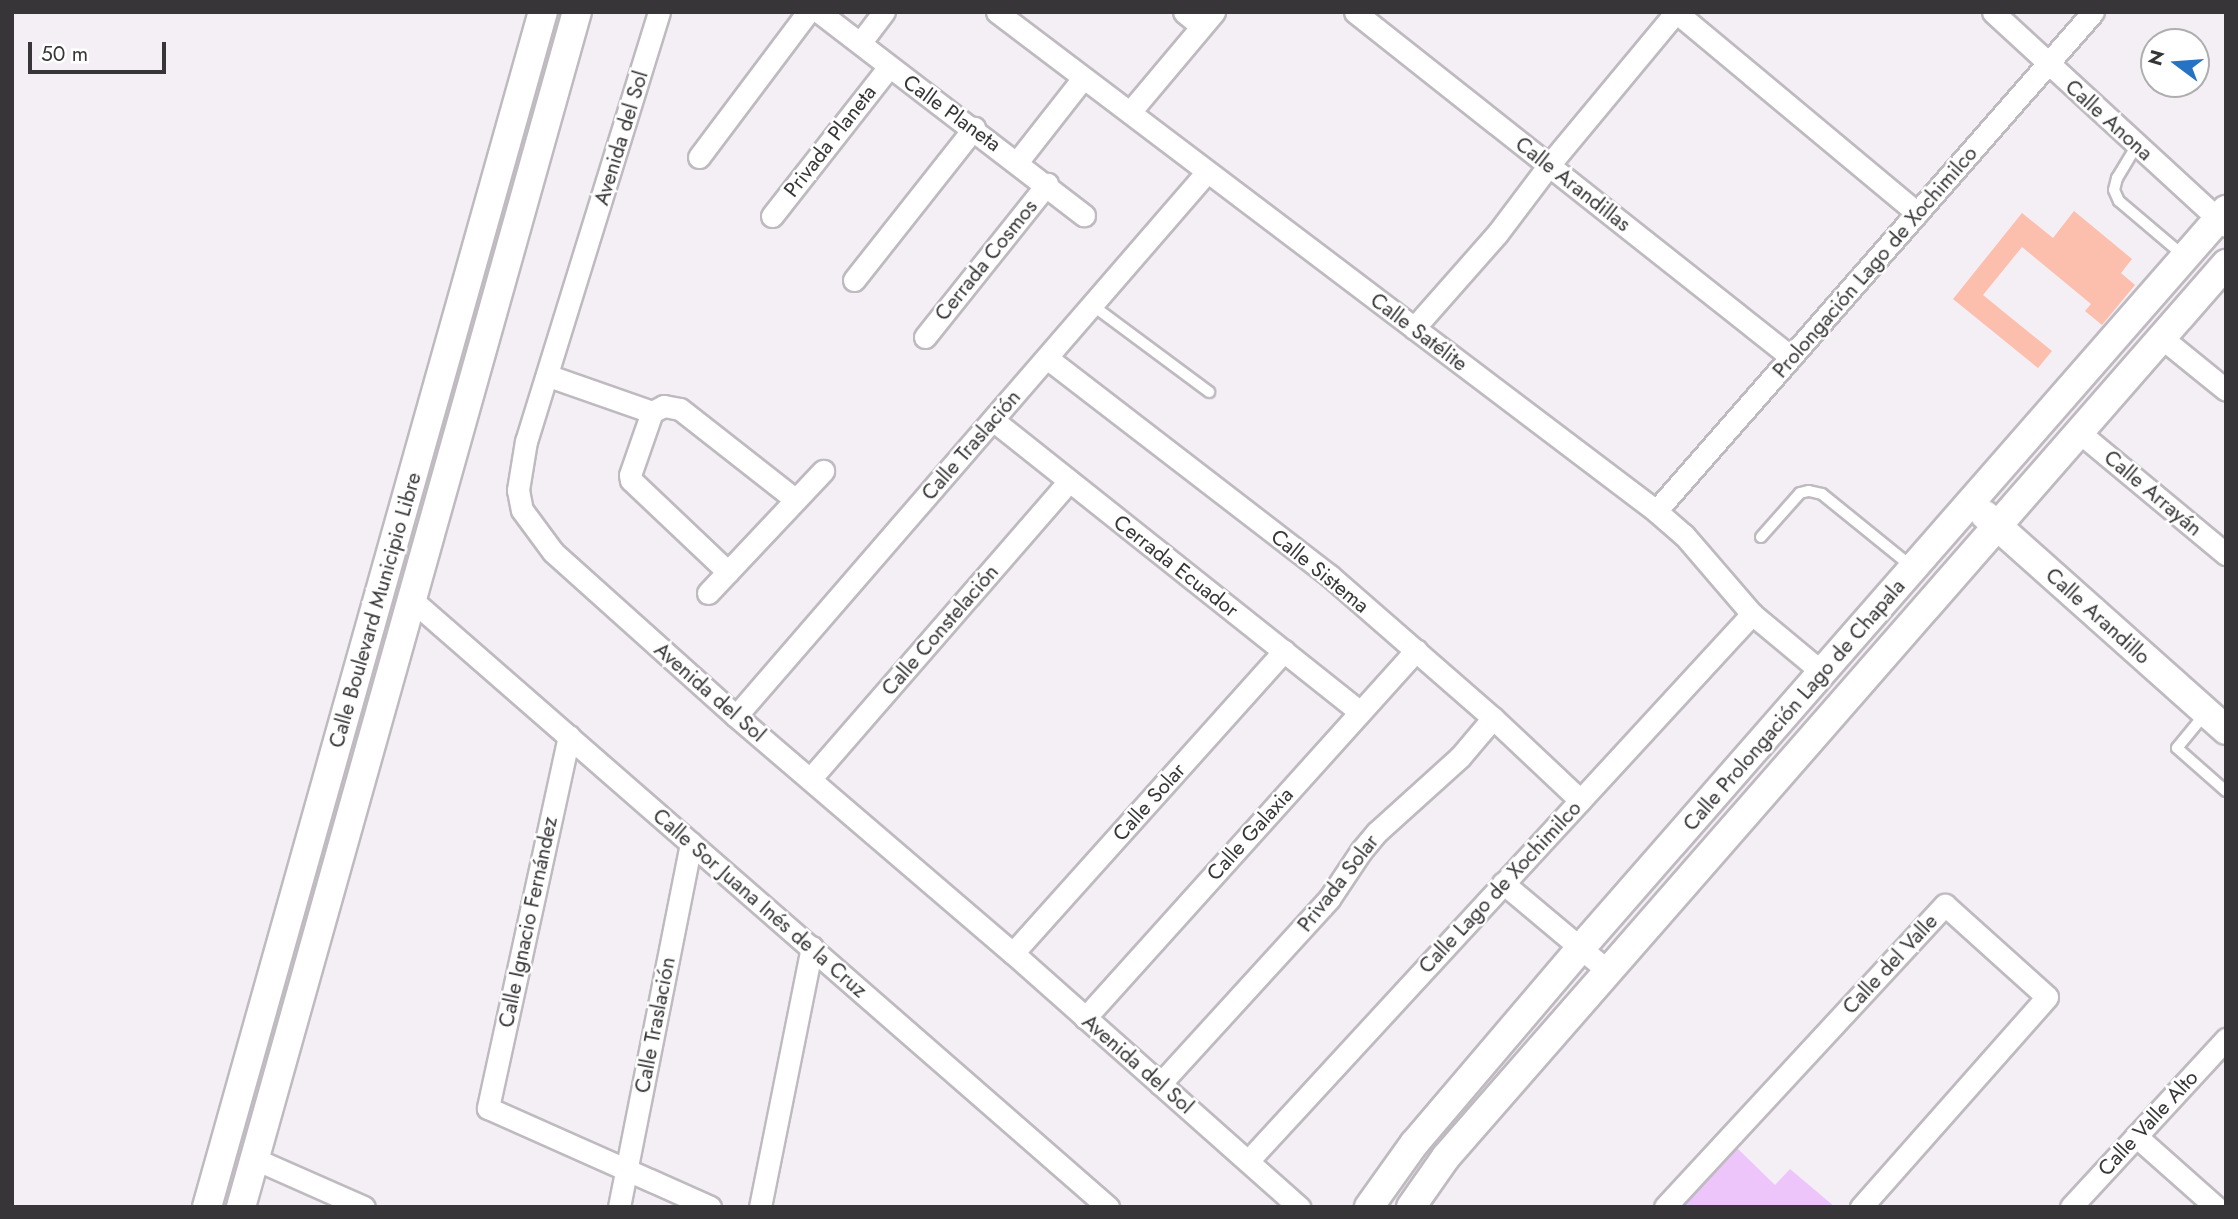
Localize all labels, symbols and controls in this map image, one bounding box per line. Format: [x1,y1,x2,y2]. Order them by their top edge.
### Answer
scale bar [32,28,170,72]
north arrow [2140,28,2210,98]
text: 50 m [41,39,88,69]
text: N [2141,47,2171,69]
street label: Avenida del Sol [589,68,653,208]
street label: Calle Planeta [898,69,1006,157]
street label: Calle Anona [2060,74,2158,166]
street label: Privada Planeta [779,80,881,202]
street label: Calle Arandillas [1510,131,1636,237]
street label: Prolongación Lago de Xochimilco [1768,141,1982,383]
street label: Cerrada Cosmos [929,194,1043,326]
street label: Calle Satélite [1366,287,1472,377]
street label: Calle Traslación [916,385,1026,505]
street label: Calle Arrayán [2099,445,2207,541]
street label: Calle Boulevard Municipio Libre [324,469,426,751]
street label: Cerrada Ecuador [1109,509,1243,623]
street label: Calle Sistema [1266,524,1374,618]
street label: Calle Constelación [876,559,1004,701]
street label: Calle Arandillo [2041,562,2155,670]
street label: Calle Prolongación Lago de Chapala [1678,574,1910,836]
street label: Avenida del Sol [649,637,771,747]
street label: Calle Solar [1107,758,1191,846]
street label: Calle Galaxia [1202,782,1298,886]
street label: Calle Lago de Xochimilco [1413,795,1587,979]
street label: Calle Sor Juana Inés de la Cruz [648,803,872,1003]
street label: Calle Ignacio Fernández [493,814,563,1030]
street label: Privada Solar [1292,829,1384,937]
street label: Calle del Valle [1837,909,1943,1019]
street label: Calle Traslación [629,955,681,1095]
street label: Avenida del Sol [1077,1009,1199,1119]
street label: Calle Valle Alto [2093,1065,2203,1181]

